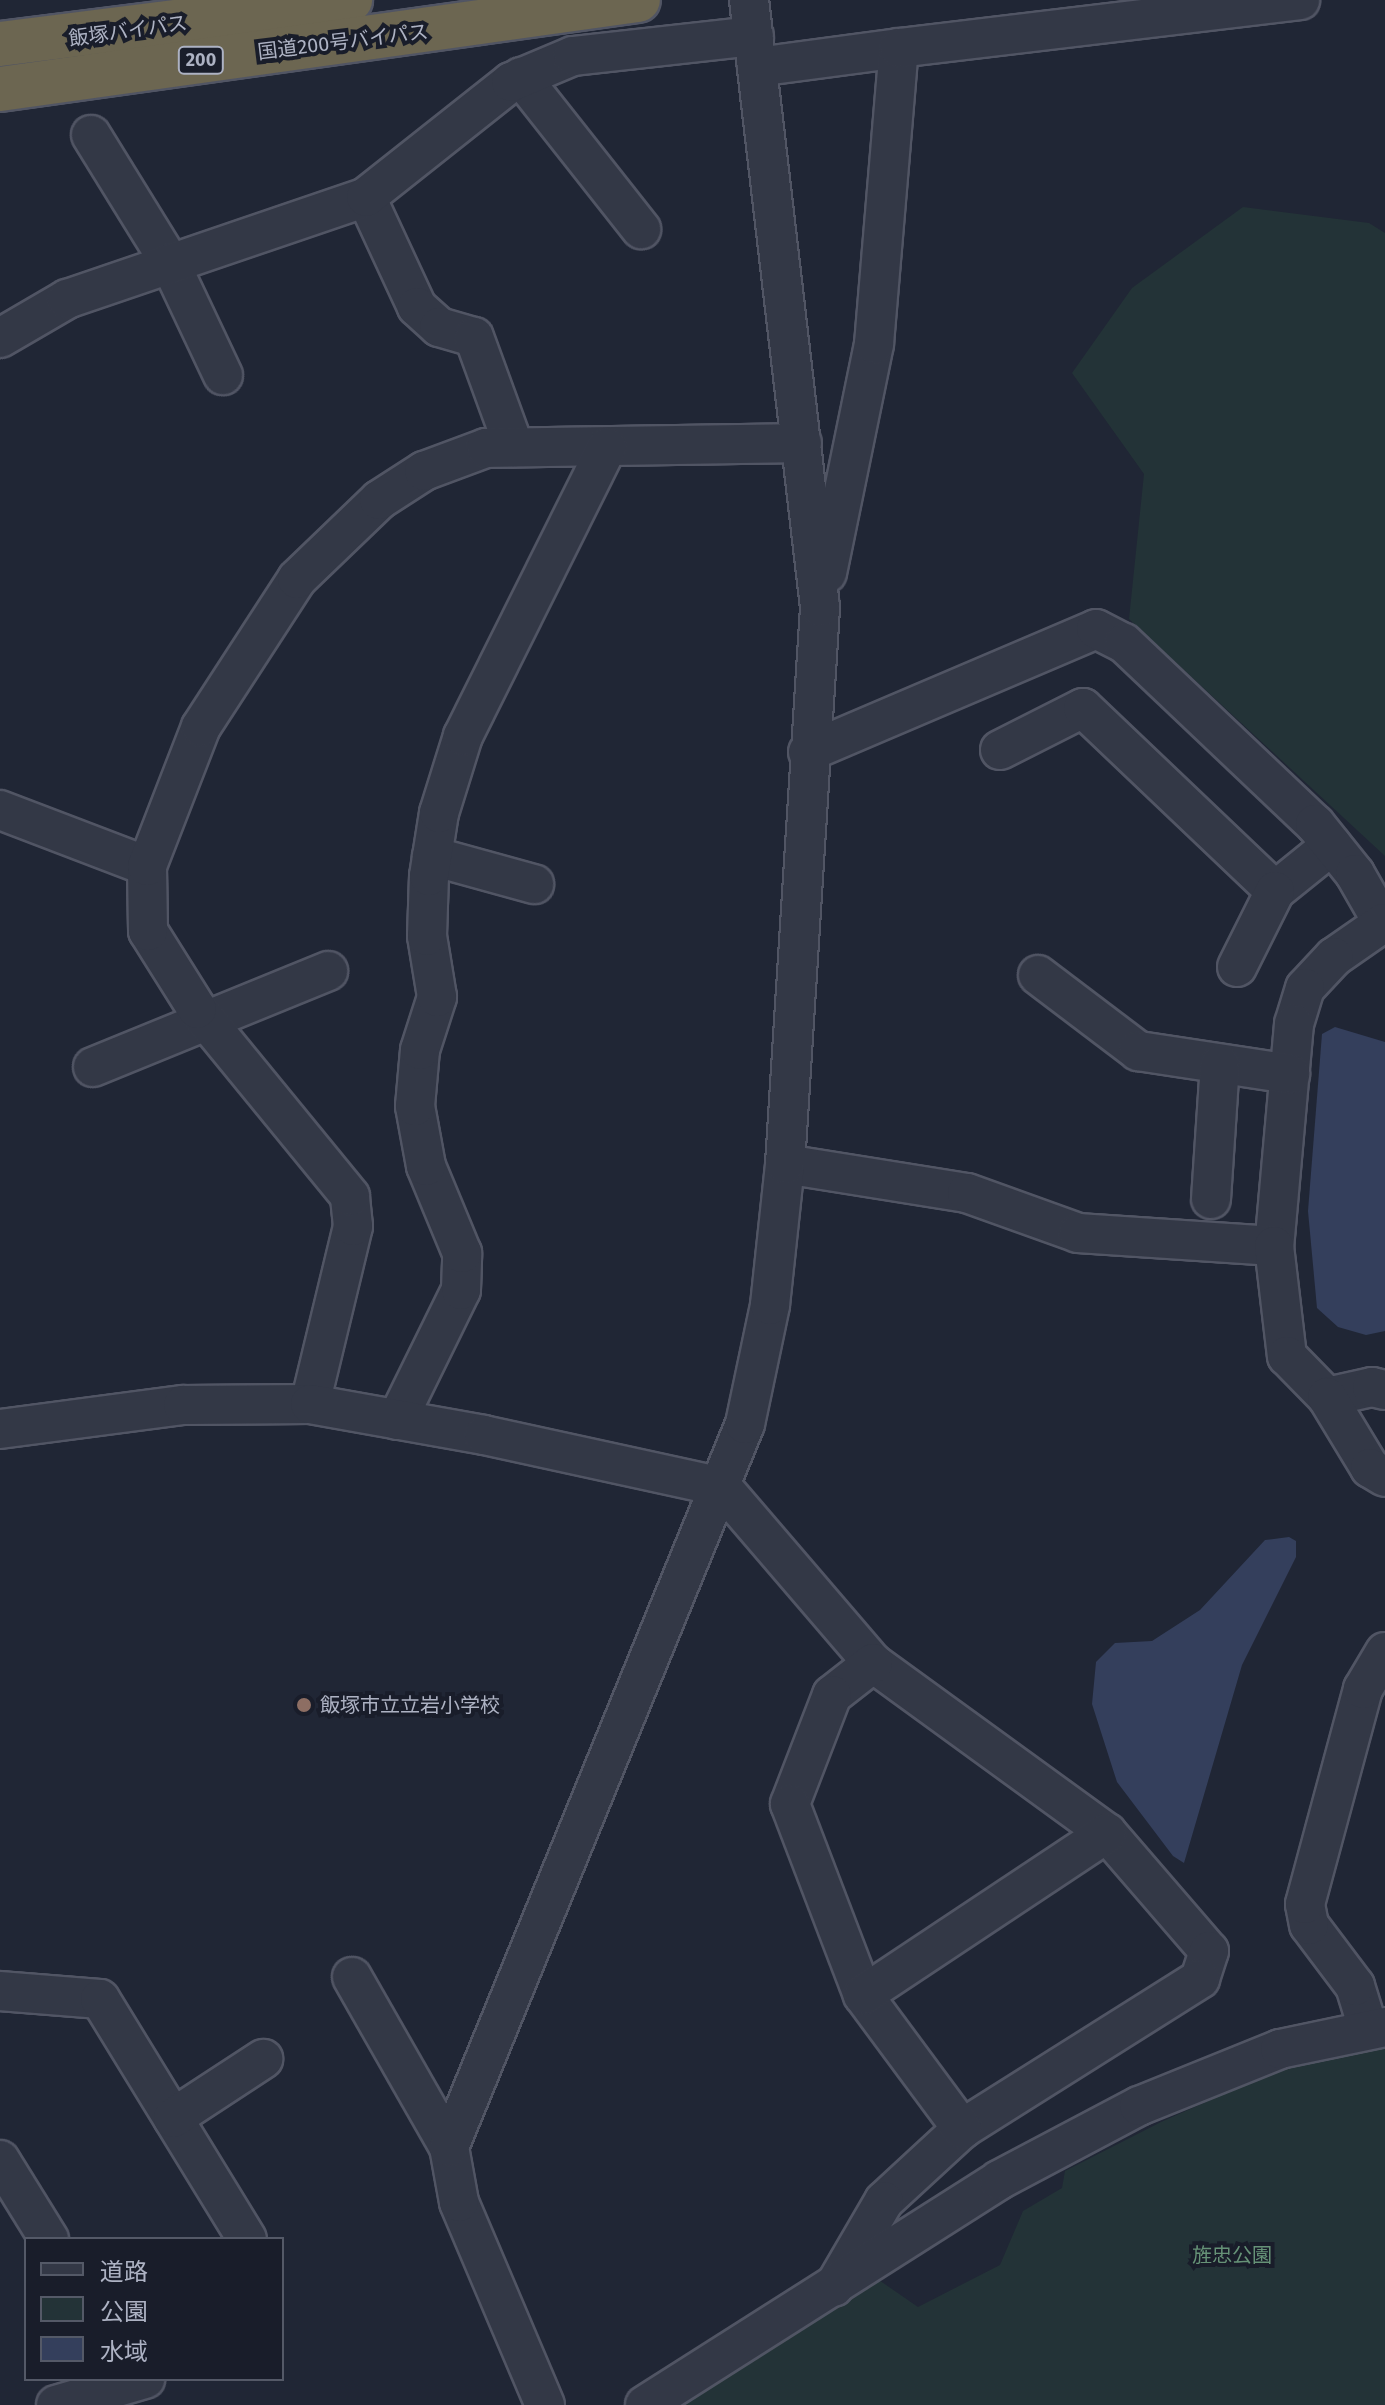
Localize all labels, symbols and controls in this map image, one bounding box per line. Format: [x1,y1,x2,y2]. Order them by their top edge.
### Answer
street label: 飯塚バイパス [67,11,189,51]
street label: 国道200号バイパス [256,20,430,64]
road number: 200 [177,46,225,74]
place label: 飯塚市立立岩小学校 [320,1693,500,1717]
marker: 飯塚市立立岩小学校 [295,1696,313,1714]
legend [24,2237,284,2381]
park label: 旌忠公園 [1192,2243,1272,2267]
text: 道路 [100,2258,148,2286]
text: 公園 [100,2298,148,2326]
text: 水域 [100,2338,148,2366]

